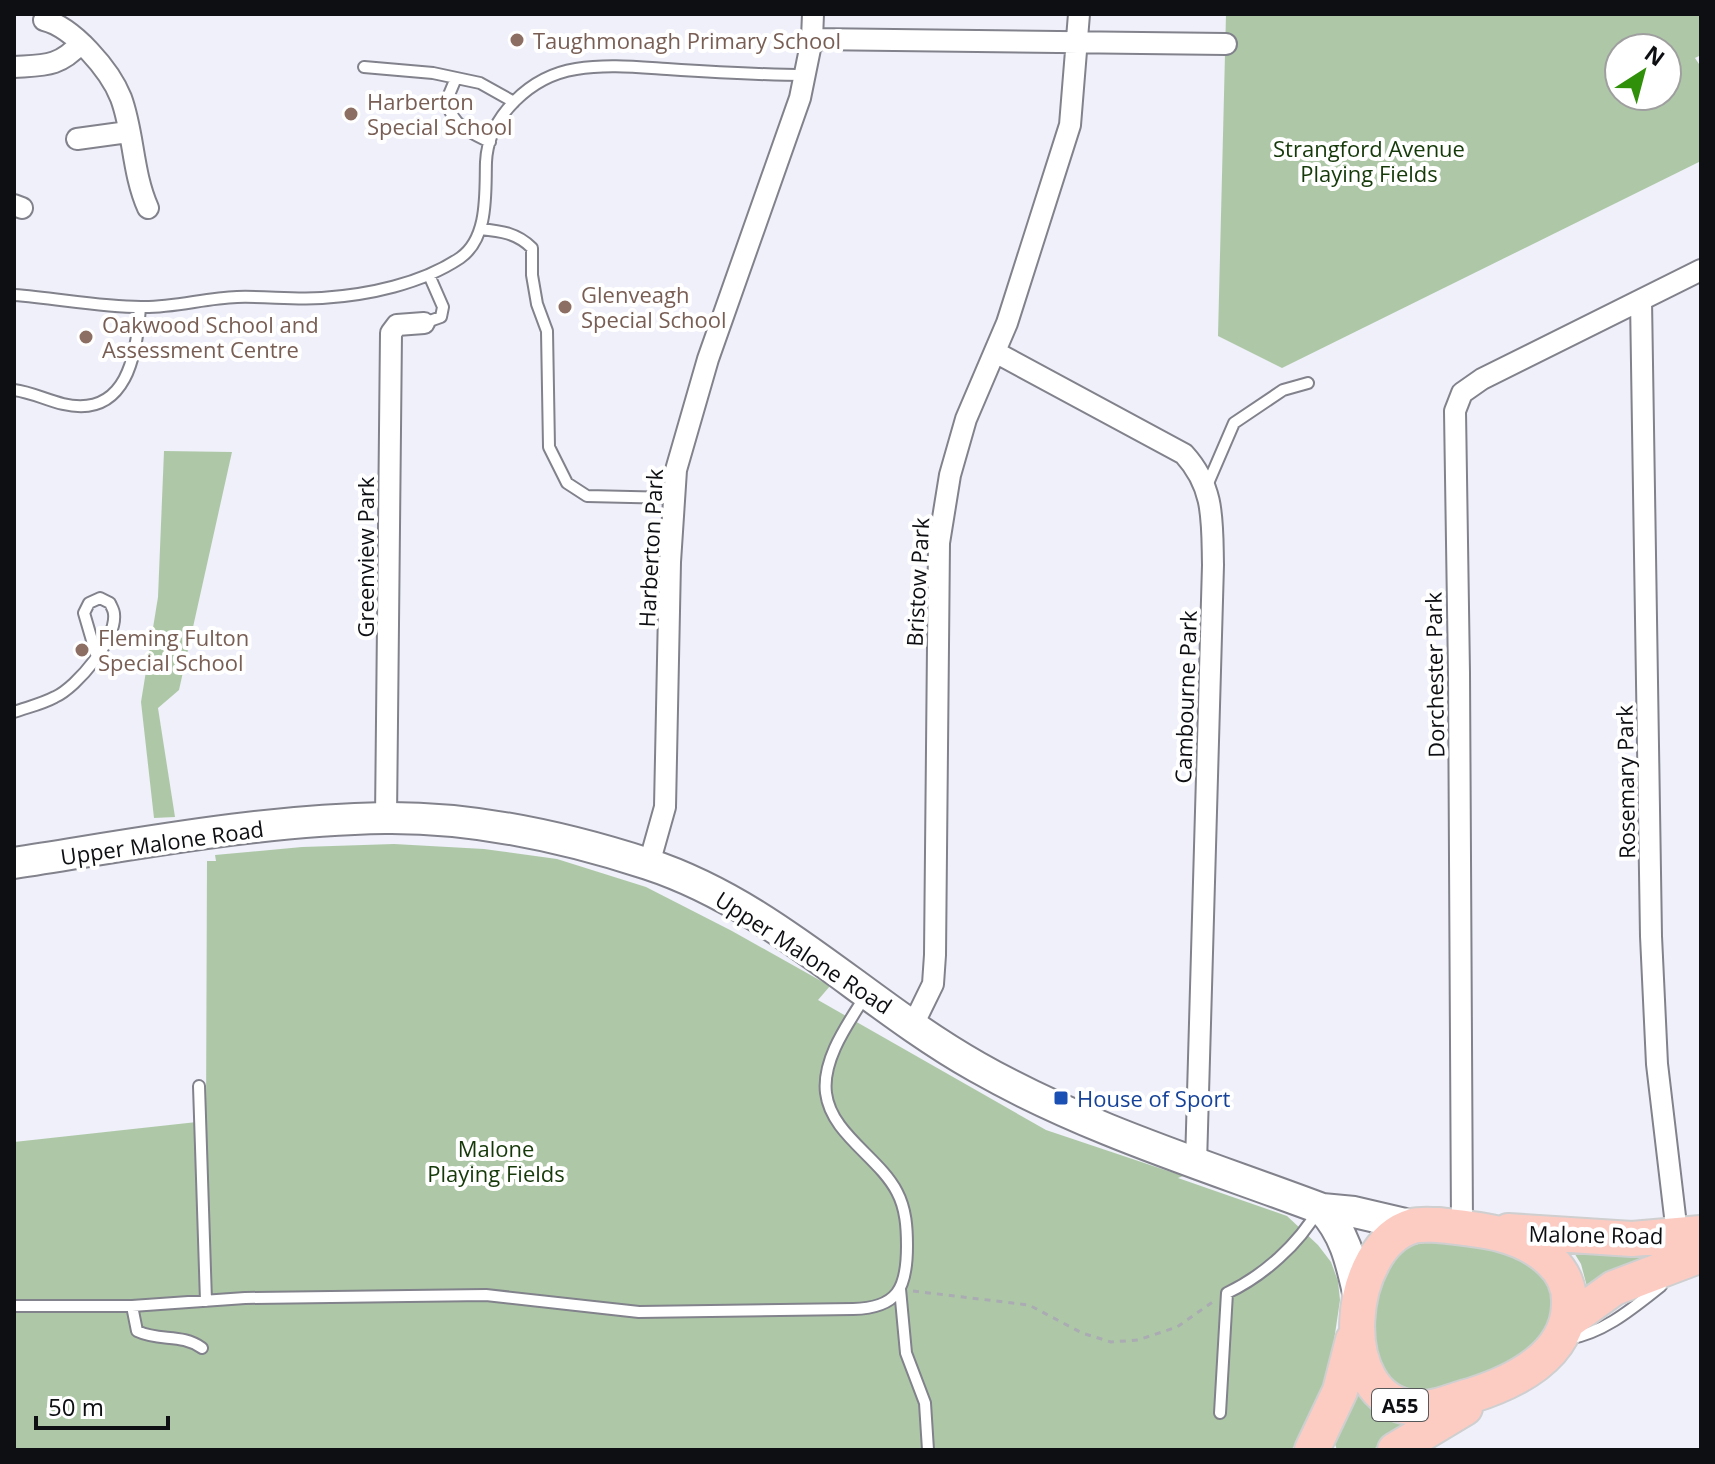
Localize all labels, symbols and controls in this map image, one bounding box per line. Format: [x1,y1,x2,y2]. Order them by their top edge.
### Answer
place label: Taughmonagh Primary School [533,25,841,55]
marker: Taughmonagh Primary School [508,31,526,49]
north arrow [1603,32,1683,112]
text: N [1639,38,1671,72]
place label: Harberton Special School [367,86,513,141]
marker: Harberton Special School [342,105,360,123]
park label: Strangford Avenue Playing Fields [1273,133,1465,188]
place label: Glenveagh Special School [581,279,727,334]
marker: Glenveagh Special School [556,298,574,316]
place label: Oakwood School and Assessment Centre [102,309,319,364]
marker: Oakwood School and Assessment Centre [77,328,95,346]
street label: Harberton Park [631,468,669,628]
street label: Greenview Park [350,476,380,637]
street label: Bristow Park [899,516,935,647]
street label: Dorchester Park [1418,591,1450,758]
street label: Cambourne Park [1167,609,1203,784]
place label: Fleming Fulton Special School [98,622,249,677]
marker: Fleming Fulton Special School [73,641,91,659]
street label: Rosemary Park [1609,704,1641,859]
street label: Upper Malone Road [58,813,266,871]
street label: Upper Malone Road [710,884,898,1020]
place label: House of Sport [1077,1083,1231,1113]
marker: House of Sport [1052,1089,1070,1107]
park label: Malone Playing Fields [427,1133,565,1188]
street label: Malone Road [1528,1218,1664,1250]
scale bar [36,1380,168,1430]
road number: A55 [1372,1389,1428,1421]
text: 50 m [48,1390,104,1423]

